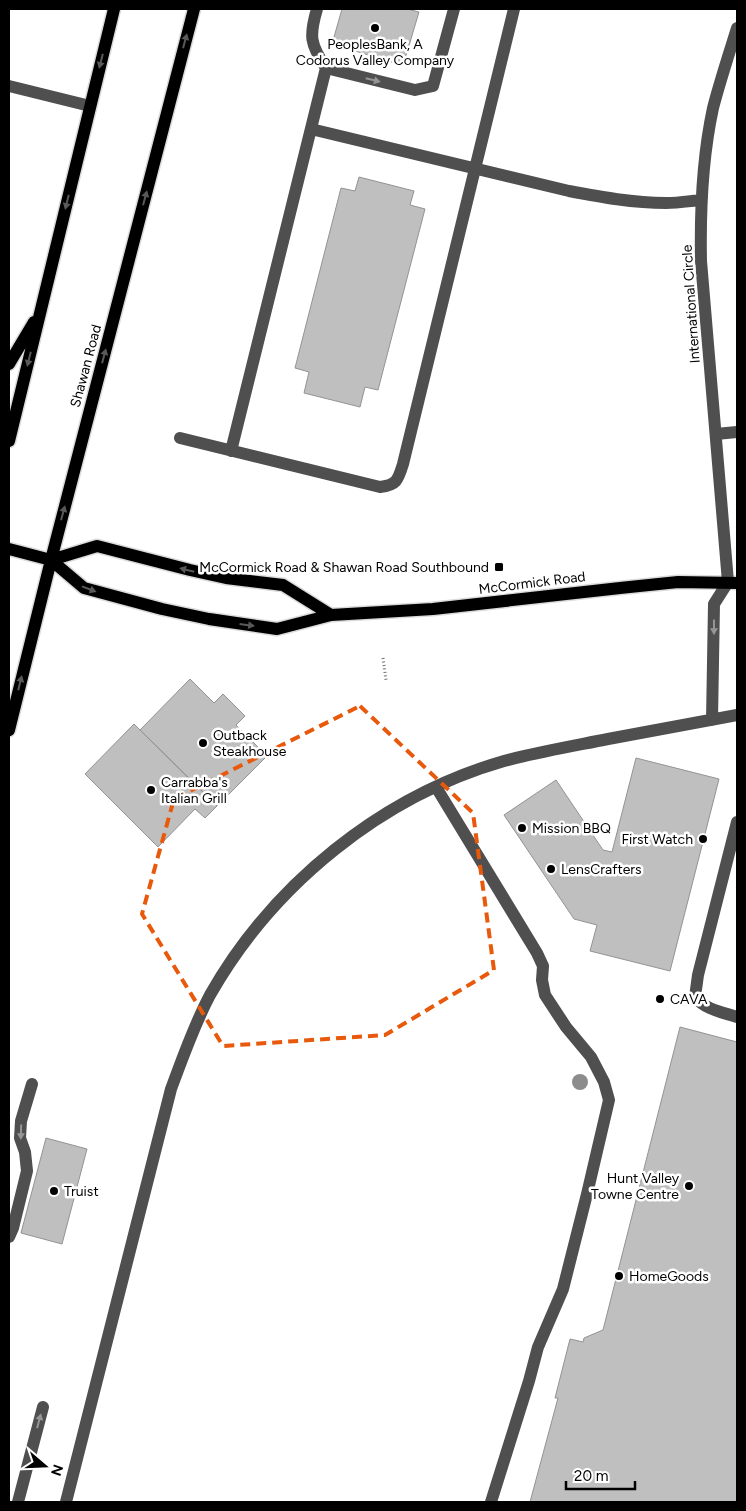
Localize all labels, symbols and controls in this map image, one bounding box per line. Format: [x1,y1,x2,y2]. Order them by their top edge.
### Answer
marker: PeoplesBank, A Codorus Valley Company [369,22,381,34]
one-way arrow [182,33,190,48]
place label: PeoplesBank, A Codorus Valley Company [296,36,455,69]
one-way arrow [97,53,105,68]
one-way arrow [365,76,380,84]
one-way arrow [141,191,149,206]
one-way arrow [63,194,71,209]
street label: International Circle [678,244,704,364]
street label: Shawan Road [67,323,105,409]
one-way arrow [100,348,108,363]
one-way arrow [25,351,33,366]
one-way arrow [59,505,67,520]
place label: McCormick Road & Shawan Road Southbound [199,559,489,576]
marker: McCormick Road & Shawan Road Southbound [493,561,505,573]
one-way arrow [179,565,194,573]
street label: McCormick Road [478,568,586,598]
one-way arrow [82,585,97,593]
one-way arrow [710,619,718,635]
one-way arrow [240,621,256,629]
one-way arrow [17,676,25,691]
place label: Outback Steakhouse [213,727,287,760]
marker: Outback Steakhouse [197,737,209,749]
place label: Carrabba's Italian Grill [161,774,228,807]
marker: Carrabba's Italian Grill [145,784,157,796]
place label: Mission BBQ [532,820,611,837]
marker: Mission BBQ [516,822,528,834]
place label: First Watch [621,831,693,848]
marker: First Watch [697,833,709,845]
place label: LensCrafters [561,861,642,878]
marker: LensCrafters [545,863,557,875]
place label: CAVA [670,991,708,1008]
marker: CAVA [654,993,666,1005]
one-way arrow [17,1124,25,1140]
place label: Hunt Valley Towne Centre [591,1170,680,1203]
marker: Hunt Valley Towne Centre [683,1180,695,1192]
place label: Truist [64,1183,99,1200]
marker: Truist [48,1185,60,1197]
place label: HomeGoods [629,1268,709,1285]
marker: HomeGoods [613,1270,625,1282]
one-way arrow [36,1414,44,1429]
north arrow [20,1441,70,1491]
scale bar [566,1458,635,1490]
text: N [47,1462,67,1478]
text: 20 m [574,1467,608,1485]

